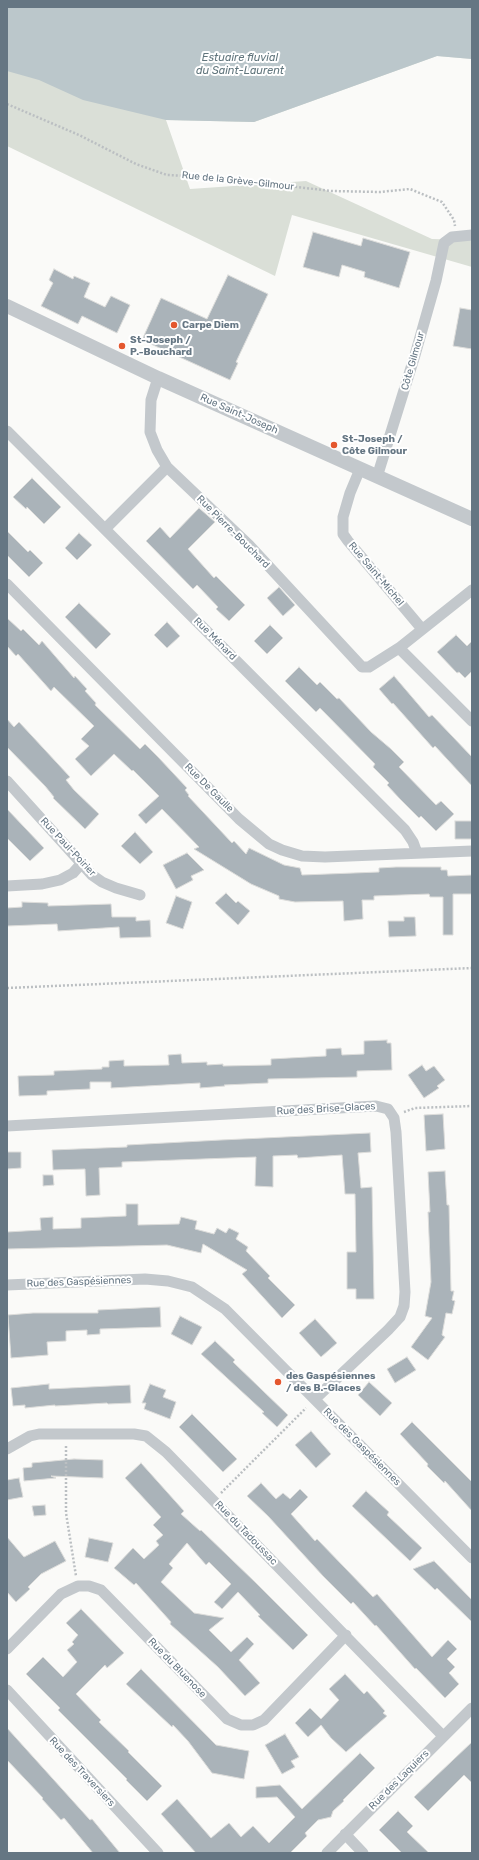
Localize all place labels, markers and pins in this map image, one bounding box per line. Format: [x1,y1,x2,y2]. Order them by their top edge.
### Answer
place label: Carpe Diem [182,319,239,331]
marker: Carpe Diem [169,320,179,330]
place label: St-Joseph / P.-Bouchard [130,334,192,358]
marker: St-Joseph / P.-Bouchard [117,341,127,351]
place label: St-Joseph / Côte Gilmour [342,433,407,456]
marker: St-Joseph / Côte Gilmour [329,440,339,450]
place label: des Gaspésiennes / des B.-Glaces [286,1370,375,1394]
marker: des Gaspésiennes / des B.-Glaces [273,1377,283,1387]

